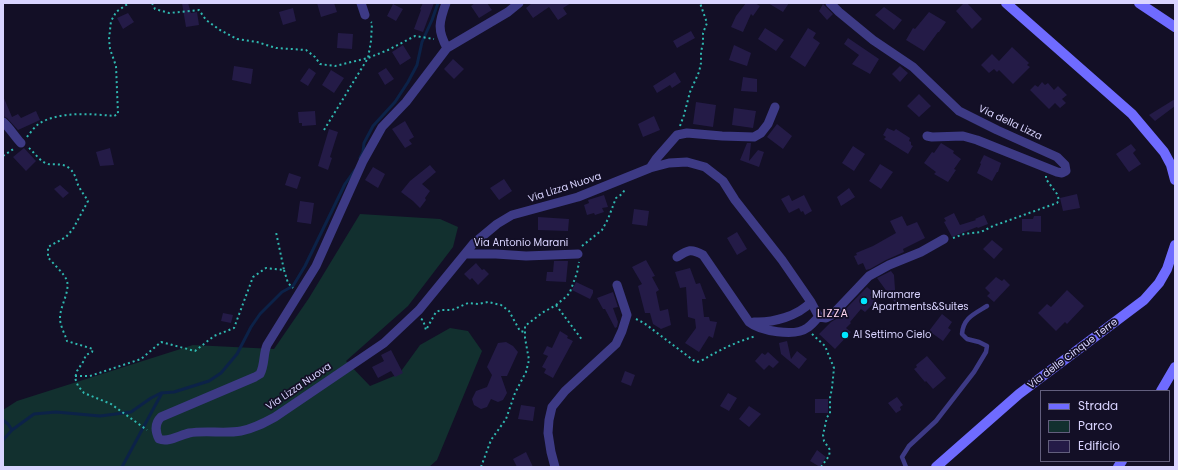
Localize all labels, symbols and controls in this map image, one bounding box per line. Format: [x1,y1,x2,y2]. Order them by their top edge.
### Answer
street label: Via della Lizza [976,103,1044,143]
street label: Via Lizza Nuova [527,171,603,205]
street label: Via Antonio Marani [474,237,568,249]
place label: Miramare Apartments&Suites [872,289,969,312]
marker: Miramare Apartments&Suites [859,296,869,306]
district label: LIZZA [817,307,849,321]
street label: Via delle Cinque Terre [1026,316,1120,392]
place label: Al Settimo Cielo [853,329,931,341]
marker: Al Settimo Cielo [840,330,850,340]
street label: Via Lizza Nuova [264,361,334,413]
legend [1040,390,1170,462]
text: Strada [1078,397,1118,414]
text: Parco [1078,417,1113,434]
text: Edificio [1078,437,1120,454]

